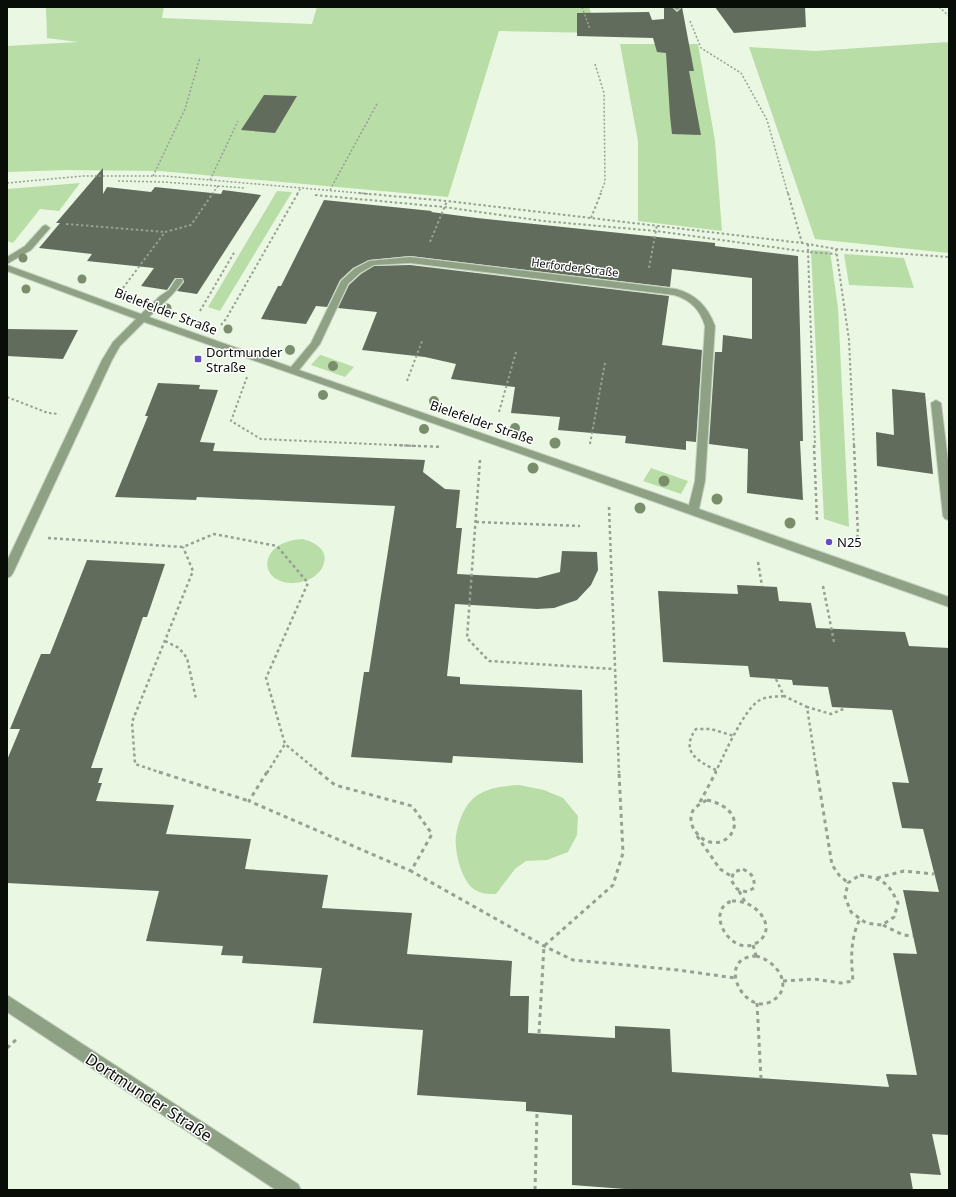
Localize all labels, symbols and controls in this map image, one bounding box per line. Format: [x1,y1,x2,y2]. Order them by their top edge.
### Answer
street label: Herforder Straße [531,254,619,280]
street label: Bielefelder Straße [112,283,220,339]
place label: Dortmunder Straße [206,343,283,376]
marker: Dortmunder Straße [193,354,203,364]
street label: Bielefelder Straße [428,396,536,448]
place label: N25 [837,533,862,551]
marker: N25 [824,537,834,547]
street label: Dortmunder Straße [81,1048,217,1146]

